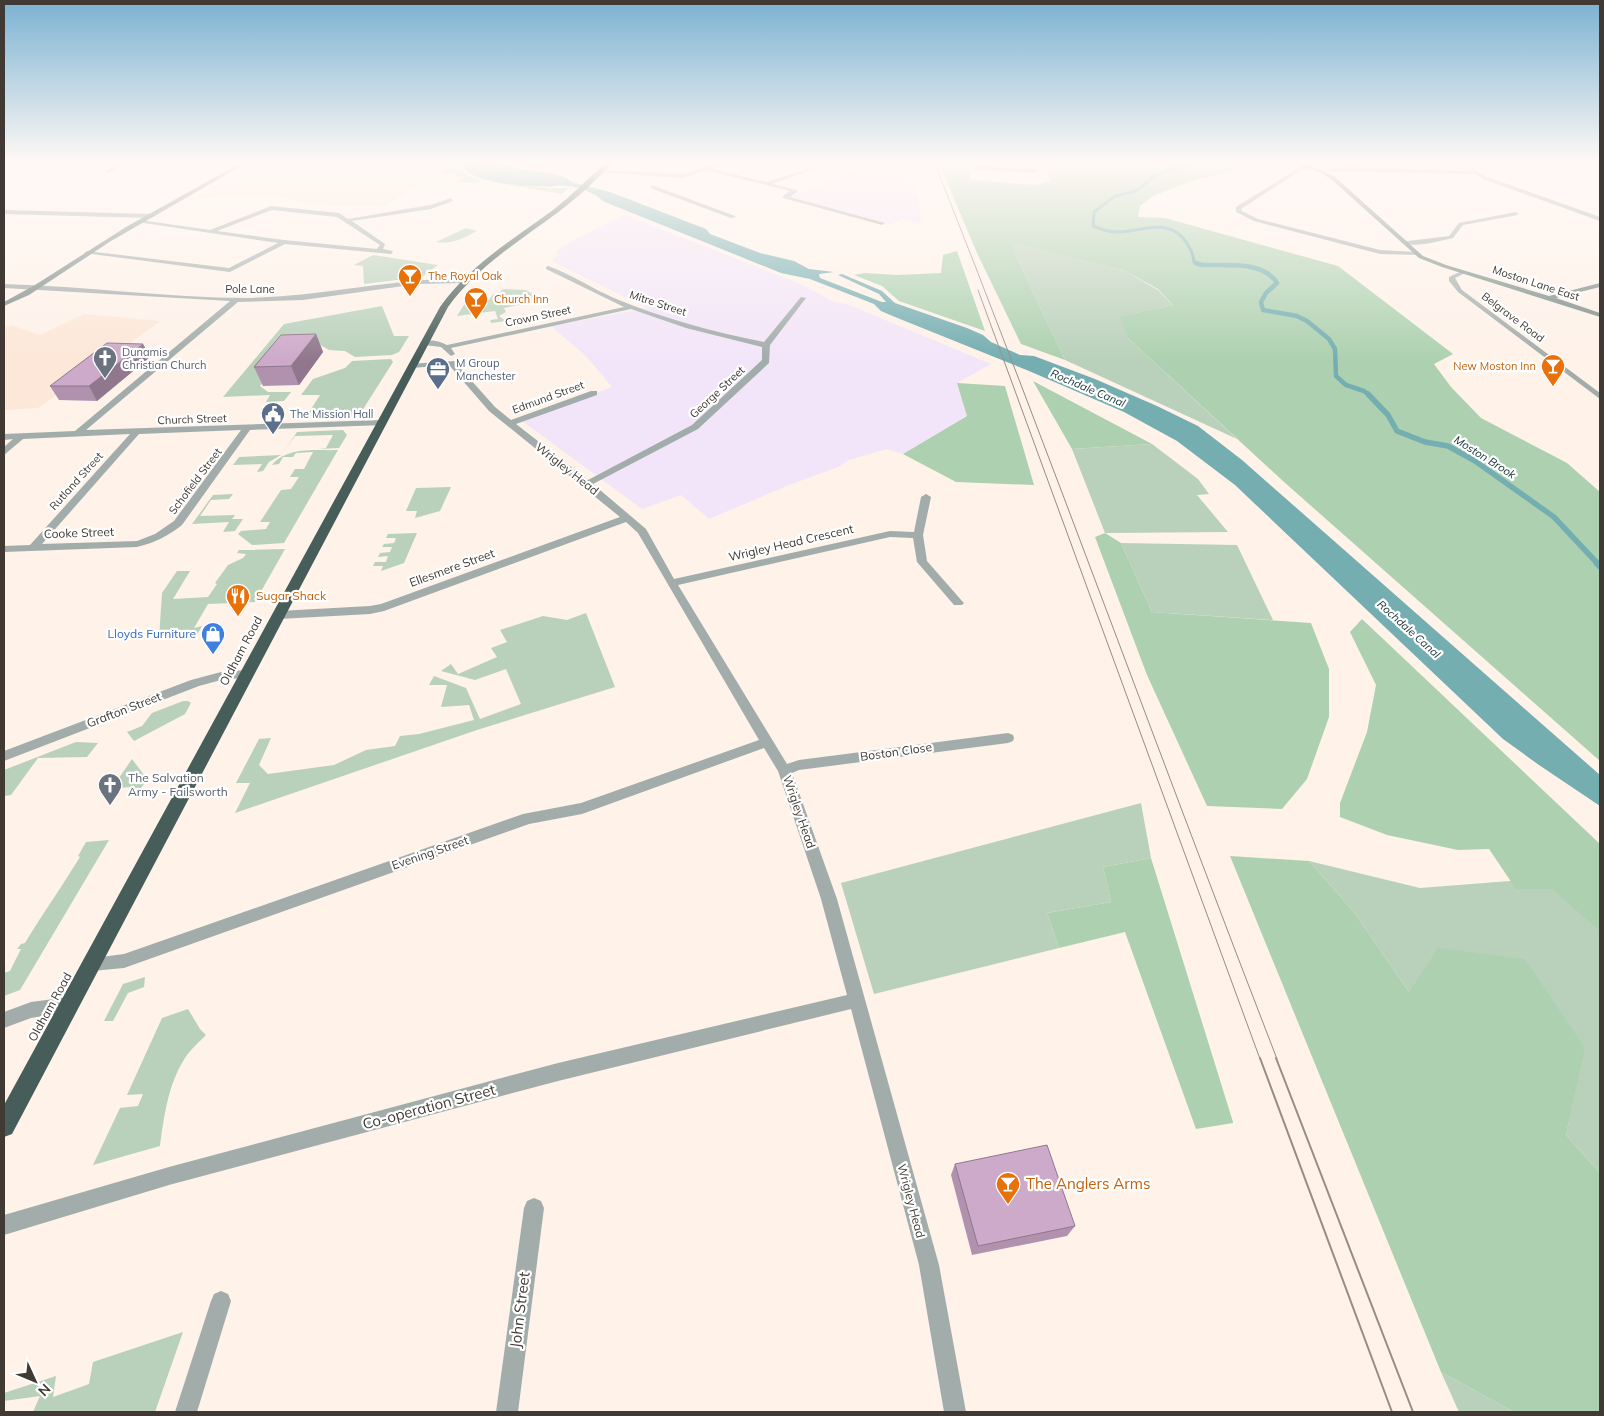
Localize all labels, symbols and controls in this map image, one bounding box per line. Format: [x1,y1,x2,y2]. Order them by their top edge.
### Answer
street label: Moston Lane East [1491,262,1581,304]
bar icon: The Royal Oak [397,263,423,297]
place label: The Royal Oak [428,269,503,283]
street label: Pole Lane [225,282,275,296]
bar icon: Church Inn [463,286,489,320]
street label: Mitre Street [628,287,688,319]
street label: Belgrave Road [1479,289,1547,345]
place label: Church Inn [494,292,549,306]
street label: Crown Street [504,302,572,330]
church icon: Dunamis Christian Church [92,345,118,379]
place label: Dunamis Christian Church [122,345,207,372]
bar icon: New Moston Inn [1540,353,1566,387]
office icon: M Group Manchester [425,356,451,390]
place label: M Group Manchester [456,356,516,383]
place label: New Moston Inn [1453,359,1536,373]
street label: George Street [687,363,748,421]
water label: Rochdale Canal [1048,366,1128,410]
street label: Edmund Street [510,377,586,416]
public building icon: The Mission Hall [260,401,286,435]
place label: The Mission Hall [290,407,373,421]
street label: Church Street [157,411,227,427]
water label: Moston Brook [1452,432,1519,482]
street label: Wrigley Head [533,439,602,498]
street label: Schofield Street [165,445,225,517]
street label: Rutland Street [46,449,106,513]
street label: Wrigley Head Crescent [727,521,855,564]
street label: Cooke Street [44,524,114,541]
street label: Ellesmere Street [407,545,496,590]
restaurant icon: Sugar Shack [225,583,251,617]
place label: Sugar Shack [256,588,327,603]
water label: Rochdale Canal [1375,597,1444,661]
street label: Oldham Road [216,613,265,688]
shop icon: Lloyds Furniture [200,621,226,655]
place label: Lloyds Furniture [108,626,196,641]
street label: Grafton Street [85,688,163,731]
street label: Boston Close [859,739,933,764]
place label: The Salvation Army - Failsworth [128,770,228,799]
church icon: The Salvation Army - Failsworth [97,772,123,806]
street label: Wrigley Head [780,773,819,850]
street label: Evening Street [389,832,470,873]
street label: Oldham Road [24,970,75,1044]
street label: Co-operation Street [360,1080,497,1133]
street label: Wrigley Head [894,1162,929,1240]
bar icon: The Anglers Arms [995,1171,1021,1205]
place label: The Anglers Arms [1026,1174,1150,1193]
street label: John Street [505,1271,534,1349]
north arrow [10,1356,60,1406]
text: N [34,1380,54,1400]

